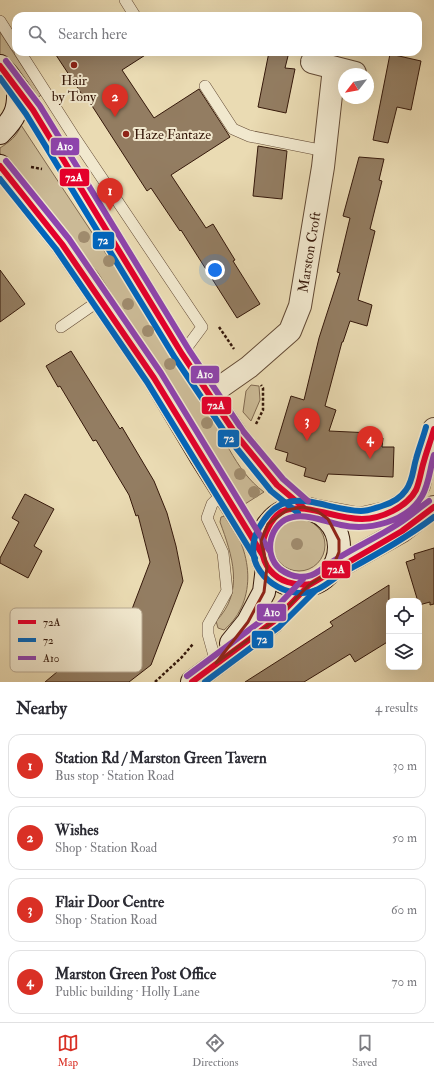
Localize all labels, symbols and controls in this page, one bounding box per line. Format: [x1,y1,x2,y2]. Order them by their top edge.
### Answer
search box [12,12,422,56]
icon: search [26,23,48,45]
text: Search here [58,25,127,44]
marker: Hair by Tony [69,60,79,70]
north arrow [338,68,374,104]
place label: Hair by Tony [52,72,97,106]
pin: 2 [102,84,128,117]
place label: Haze Fantaze [134,126,211,143]
marker: Haze Fantaze [121,129,131,139]
line badge: A10 [50,137,80,156]
text: A10 [56,140,74,153]
line badge: 72A [59,168,90,187]
text: 72A [65,171,84,184]
pin: 1 [97,178,123,211]
street label: Marston Croft [294,210,325,294]
line badge: 72 [92,231,115,250]
text: 72 [98,234,109,247]
your location [205,260,225,280]
line badge: A10 [190,365,220,384]
text: A10 [196,368,214,381]
line badge: 72A [201,396,232,415]
text: 72A [207,399,226,412]
pin: 3 [294,408,320,441]
pin: 4 [357,426,383,459]
line badge: 72 [217,429,240,448]
text: 72 [224,432,235,445]
line badge: 72A [321,560,351,579]
text: 72A [327,563,346,576]
map controls [386,598,422,670]
button: locate [386,598,422,634]
line badge: A10 [256,603,287,622]
text: A10 [263,606,281,619]
legend [10,608,142,672]
text: 72A [43,616,61,629]
line badge: 72 [251,630,274,649]
text: 72 [257,633,268,646]
text: 72 [43,634,54,647]
button: layers [386,634,422,670]
text: A10 [42,652,60,665]
text: Nearby [16,698,67,719]
text: 4 results [375,700,418,716]
text: Station Rd / Marston Green Tavern [55,749,267,768]
text: 1 [28,758,32,774]
text: 30 m [393,758,417,774]
text: Bus stop · Station Road [55,768,174,784]
text: Wishes [55,821,99,840]
text: 2 [27,830,33,846]
text: 50 m [392,830,417,846]
text: Shop · Station Road [55,840,157,856]
text: Flair Door Centre [55,893,164,912]
text: 3 [28,902,33,918]
text: 60 m [391,902,417,918]
text: Shop · Station Road [55,912,157,928]
text: Marston Green Post Office [55,965,216,984]
text: 4 [26,974,34,990]
text: 70 m [392,974,417,990]
text: Public building · Holly Lane [55,984,200,1000]
tab: Map [57,1032,79,1069]
tab: Directions [192,1032,239,1069]
tab: Saved [352,1032,377,1069]

